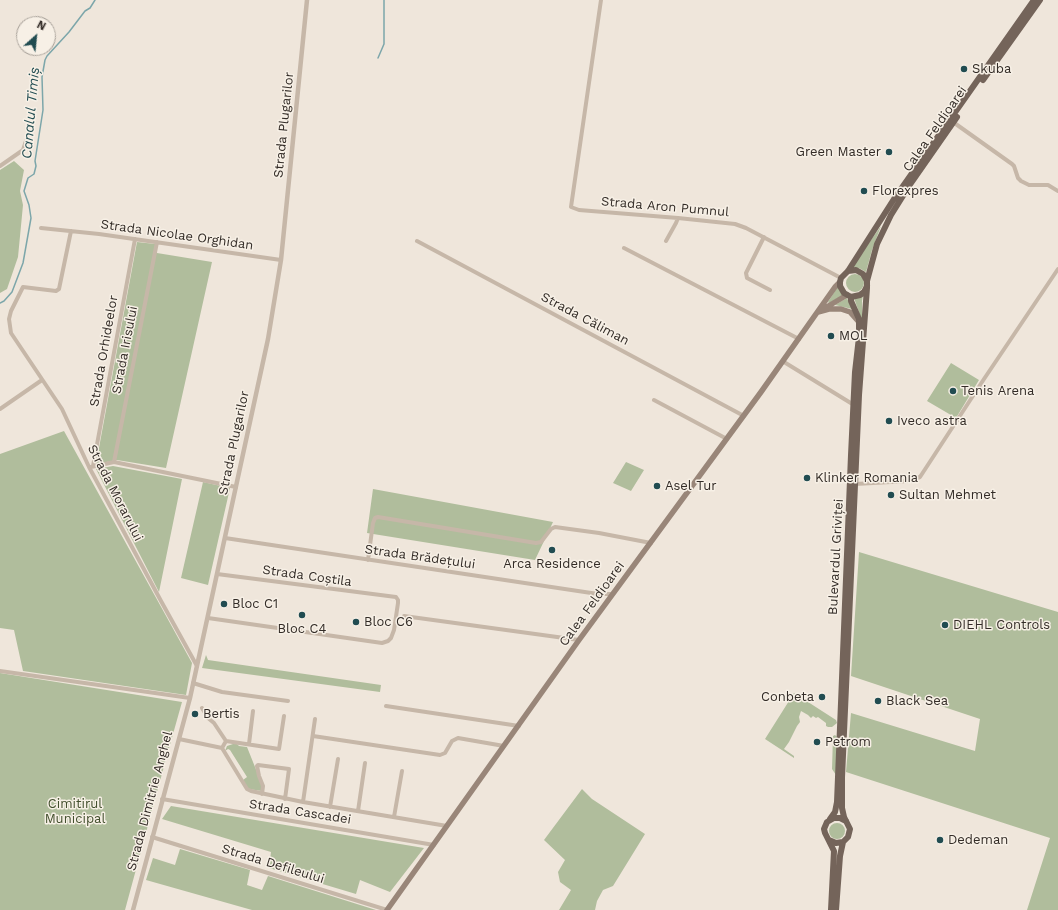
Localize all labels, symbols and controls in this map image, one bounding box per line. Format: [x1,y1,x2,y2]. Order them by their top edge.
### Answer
north arrow [16,16,56,56]
text: N [35,18,48,33]
place label: Skuba [972,61,1011,77]
marker: Skuba [959,64,969,74]
water label: Canalul Timiș [19,66,43,160]
street label: Strada Plugarilor [271,71,297,179]
street label: Calea Feldioarei [900,83,970,175]
place label: Green Master [796,144,881,160]
marker: Green Master [884,147,894,157]
place label: Florexpres [872,183,939,199]
marker: Florexpres [859,186,869,196]
street label: Strada Aron Pumnul [600,194,730,220]
street label: Strada Nicolae Orghidan [100,217,254,253]
street label: Strada Căliman [538,289,632,349]
street label: Strada Orhideelor [87,294,121,408]
street label: Strada Irisului [109,305,141,395]
place label: MOL [839,328,868,344]
marker: MOL [826,331,836,341]
place label: Tenis Arena [961,383,1034,399]
marker: Tenis Arena [948,386,958,396]
street label: Strada Plugarilor [215,389,253,497]
place label: Iveco astra [897,413,967,429]
marker: Iveco astra [884,416,894,426]
street label: Strada Morarului [84,442,146,544]
place label: Klinker Romania [815,470,918,486]
marker: Klinker Romania [802,473,812,483]
place label: Asel Tur [665,478,717,494]
marker: Asel Tur [652,481,662,491]
place label: Sultan Mehmet [899,487,996,503]
marker: Sultan Mehmet [886,490,896,500]
street label: Bulevardul Griviței [825,499,847,615]
street label: Strada Brădețului [364,542,476,572]
marker: Arca Residence [547,545,557,555]
place label: Arca Residence [503,556,601,572]
street label: Calea Feldioarei [556,559,628,649]
street label: Strada Coștila [261,562,353,590]
place label: Bloc C1 [232,596,278,612]
marker: Bloc C1 [219,599,229,609]
marker: Bloc C4 [297,610,307,620]
place label: Bloc C6 [364,614,413,630]
marker: Bloc C6 [351,617,361,627]
place label: DIEHL Controls [953,617,1050,633]
marker: DIEHL Controls [940,620,950,630]
place label: Bloc C4 [278,621,326,637]
place label: Conbeta [761,689,814,705]
marker: Conbeta [817,692,827,702]
place label: Black Sea [886,693,948,709]
marker: Black Sea [873,696,883,706]
place label: Bertis [203,706,240,722]
marker: Bertis [190,709,200,719]
street label: Strada Dimitrie Anghel [124,729,176,873]
place label: Petrom [825,734,871,750]
marker: Petrom [812,737,822,747]
park label: Cimitirul Municipal [45,796,105,827]
street label: Strada Cascadei [248,796,352,828]
place label: Dedeman [948,832,1008,848]
marker: Dedeman [935,835,945,845]
street label: Strada Defileului [220,841,326,887]

